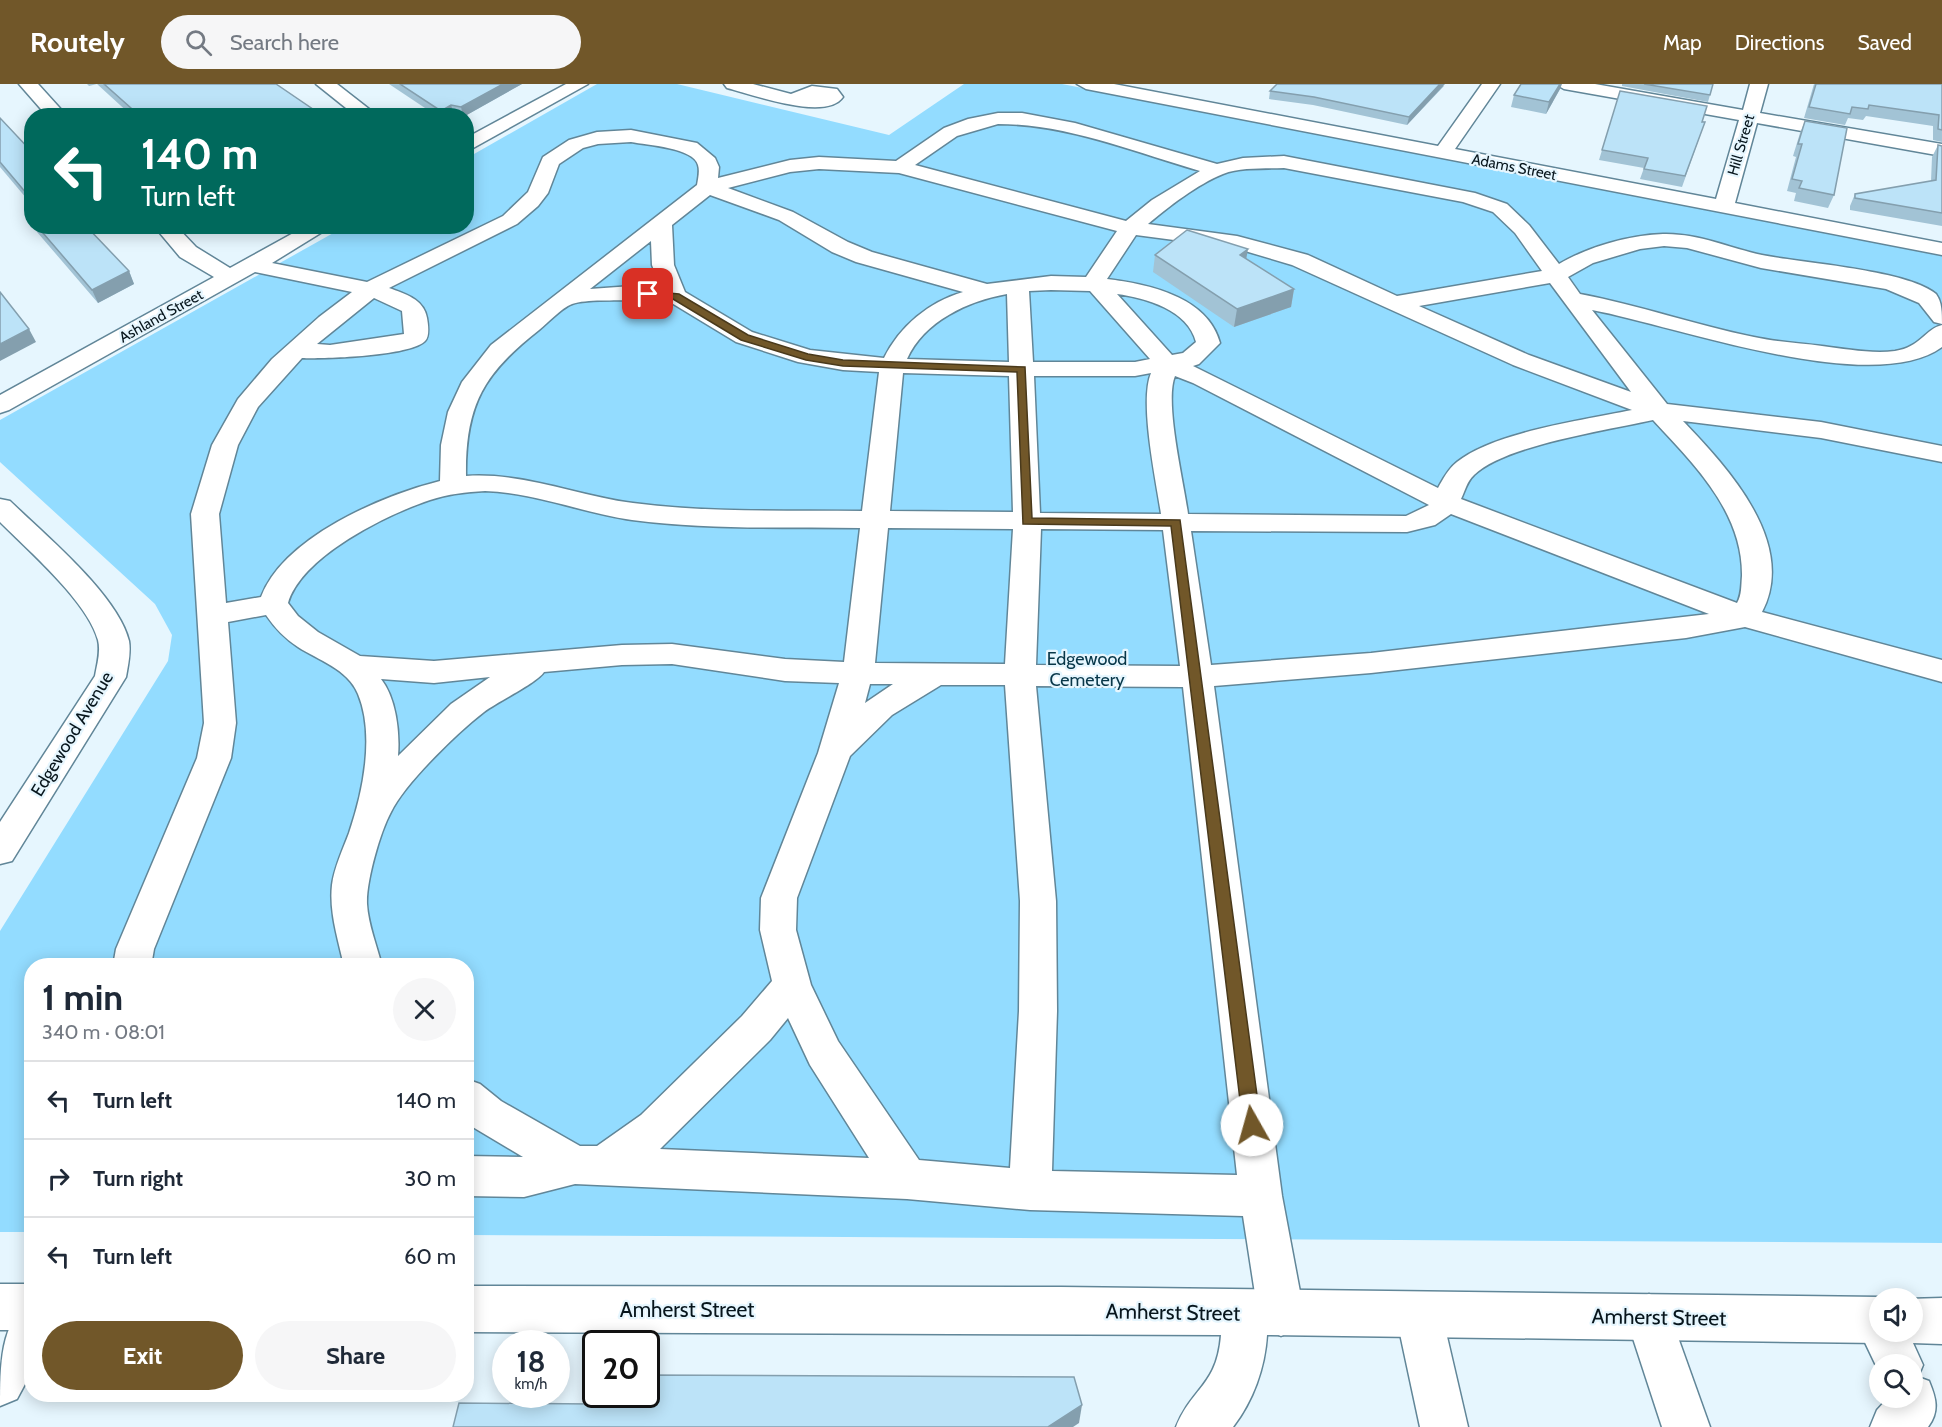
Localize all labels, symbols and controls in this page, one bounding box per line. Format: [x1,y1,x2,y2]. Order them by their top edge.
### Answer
search box [161,15,581,69]
text: Routely [30,25,125,59]
icon: search [182,26,215,59]
text: Search here [230,29,339,56]
text: Map [1663,30,1702,55]
text: Directions [1735,30,1824,55]
text: Saved [1857,30,1912,55]
street label: Hill Street [1724,112,1758,178]
text: 140 m [141,128,258,180]
icon: left [42,132,120,210]
street label: Adams Street [1470,150,1558,184]
text: Turn left [141,180,235,213]
pin [622,268,673,319]
icon: arrive [631,277,664,310]
street label: Ashland Street [116,286,206,346]
park label: Edgewood Cemetery [1047,648,1127,691]
street label: Edgewood Avenue [26,668,118,800]
text: 1 min [42,975,123,1019]
button: close [393,978,456,1041]
text: 340 m · 08:01 [42,1020,165,1044]
icon: left [42,1084,75,1117]
text: Turn left [93,1087,172,1114]
text: 140 m [397,1087,456,1114]
position arrow [1220,1093,1284,1157]
icon: right [42,1162,75,1195]
text: Turn right [93,1165,183,1192]
text: 30 m [404,1165,456,1192]
icon: left [42,1240,75,1273]
text: Turn left [93,1243,172,1270]
text: 60 m [404,1243,456,1270]
map controls [1869,1288,1923,1408]
button: sound [1869,1288,1923,1342]
street label: Amherst Street [620,1297,754,1322]
street label: Amherst Street [1105,1298,1241,1326]
street label: Amherst Street [1591,1303,1727,1331]
button: Exit [42,1321,243,1390]
button: Share [255,1321,456,1390]
speed limit sign: 20 [582,1330,660,1408]
text: 18 [516,1343,546,1380]
button: search [1869,1354,1923,1408]
text: km/h [515,1375,547,1393]

